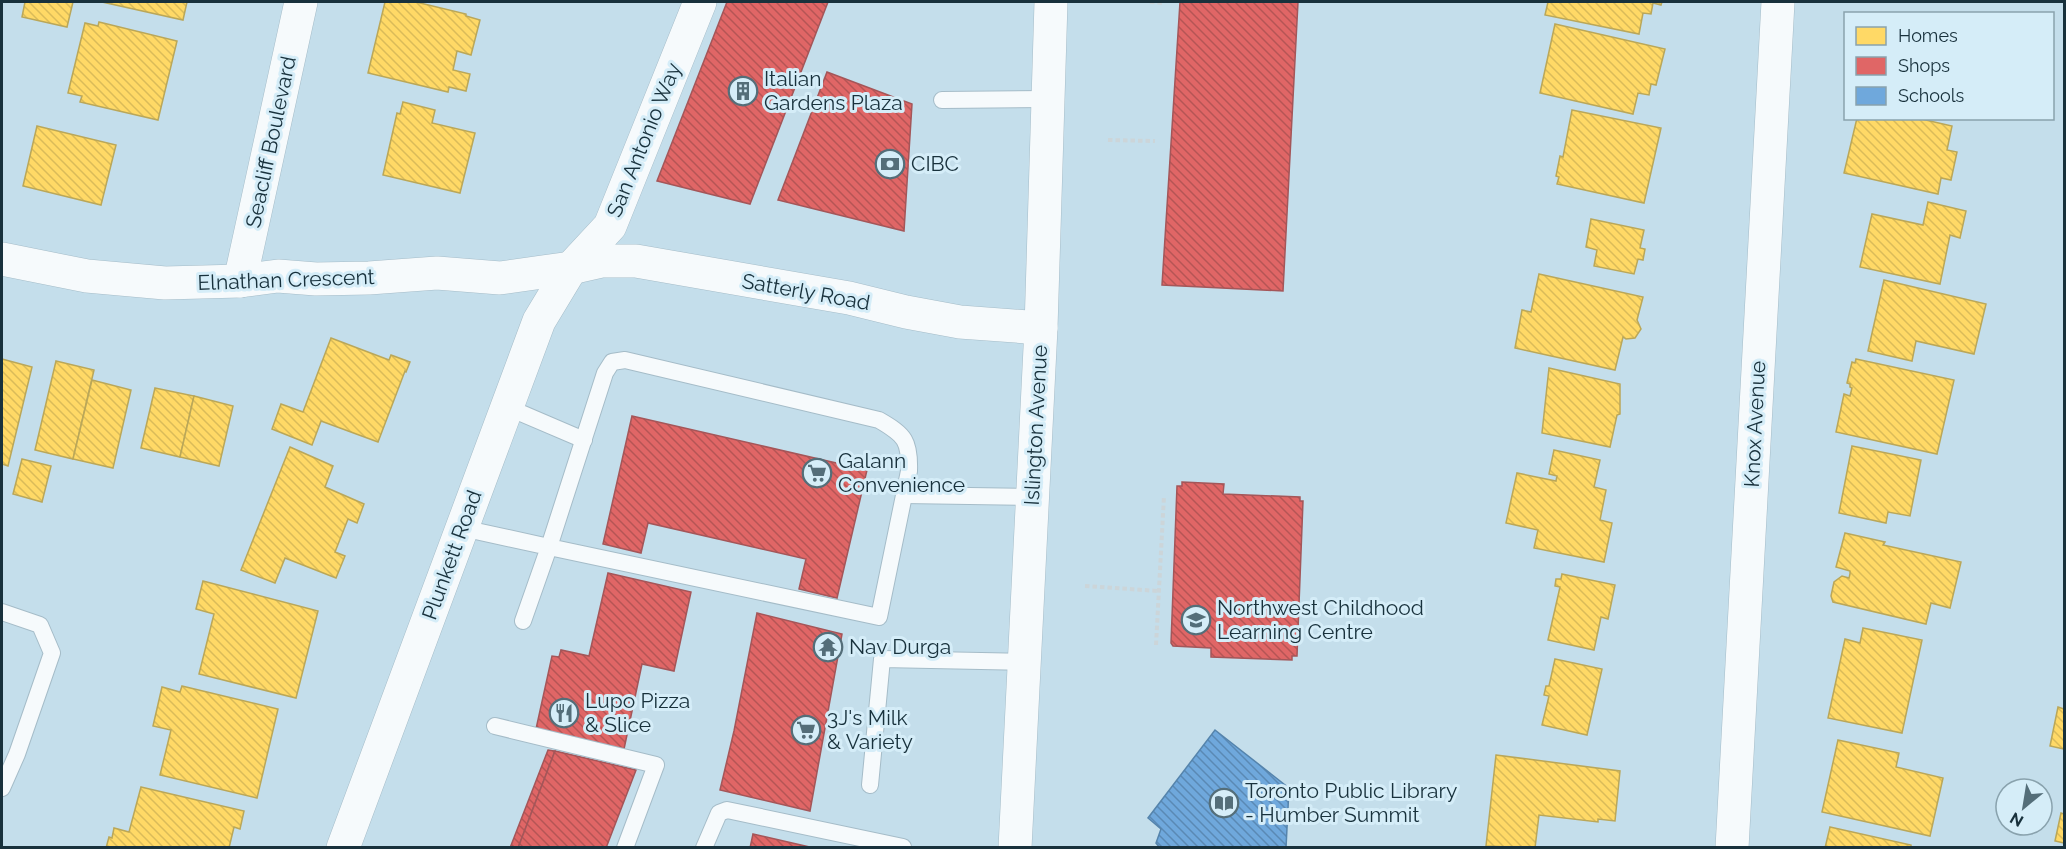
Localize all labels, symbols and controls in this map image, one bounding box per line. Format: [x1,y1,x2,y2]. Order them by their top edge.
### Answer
legend [1844,12,2054,120]
text: Homes [1898,25,1958,46]
street label: Seacliff Boulevard [240,54,301,230]
text: Shops [1898,55,1950,76]
street label: San Antonio Way [601,59,686,221]
place label: Italian Gardens Plaza [764,66,903,115]
building icon: Italian Gardens Plaza [727,75,759,107]
text: Schools [1898,85,1965,106]
bank icon: CIBC [874,148,906,180]
place label: CIBC [911,151,959,176]
street label: Elnathan Crescent [197,264,375,295]
street label: Satterly Road [740,268,872,315]
street label: Islington Avenue [1019,344,1052,506]
street label: Knox Avenue [1739,360,1770,488]
place label: Galann Convenience [838,448,965,497]
supermarket icon: Galann Convenience [801,457,833,489]
street label: Plunkett Road [417,487,487,623]
place label: Northwest Childhood Learning Centre [1217,595,1424,644]
school or university icon: Northwest Childhood Learning Centre [1180,604,1212,636]
temple icon: Nav Durga [812,631,844,663]
place label: Nav Durga [849,634,951,659]
place label: Lupo Pizza & Slice [585,688,690,737]
restaurant icon: Lupo Pizza & Slice [548,697,580,729]
place label: 3J's Milk & Variety [827,705,913,754]
supermarket icon: 3J's Milk & Variety [790,714,822,746]
north arrow [1994,777,2054,837]
place label: Toronto Public Library - Humber Summit [1245,778,1457,827]
library icon: Toronto Public Library - Humber Summit [1208,787,1240,819]
text: N [2007,808,2027,831]

